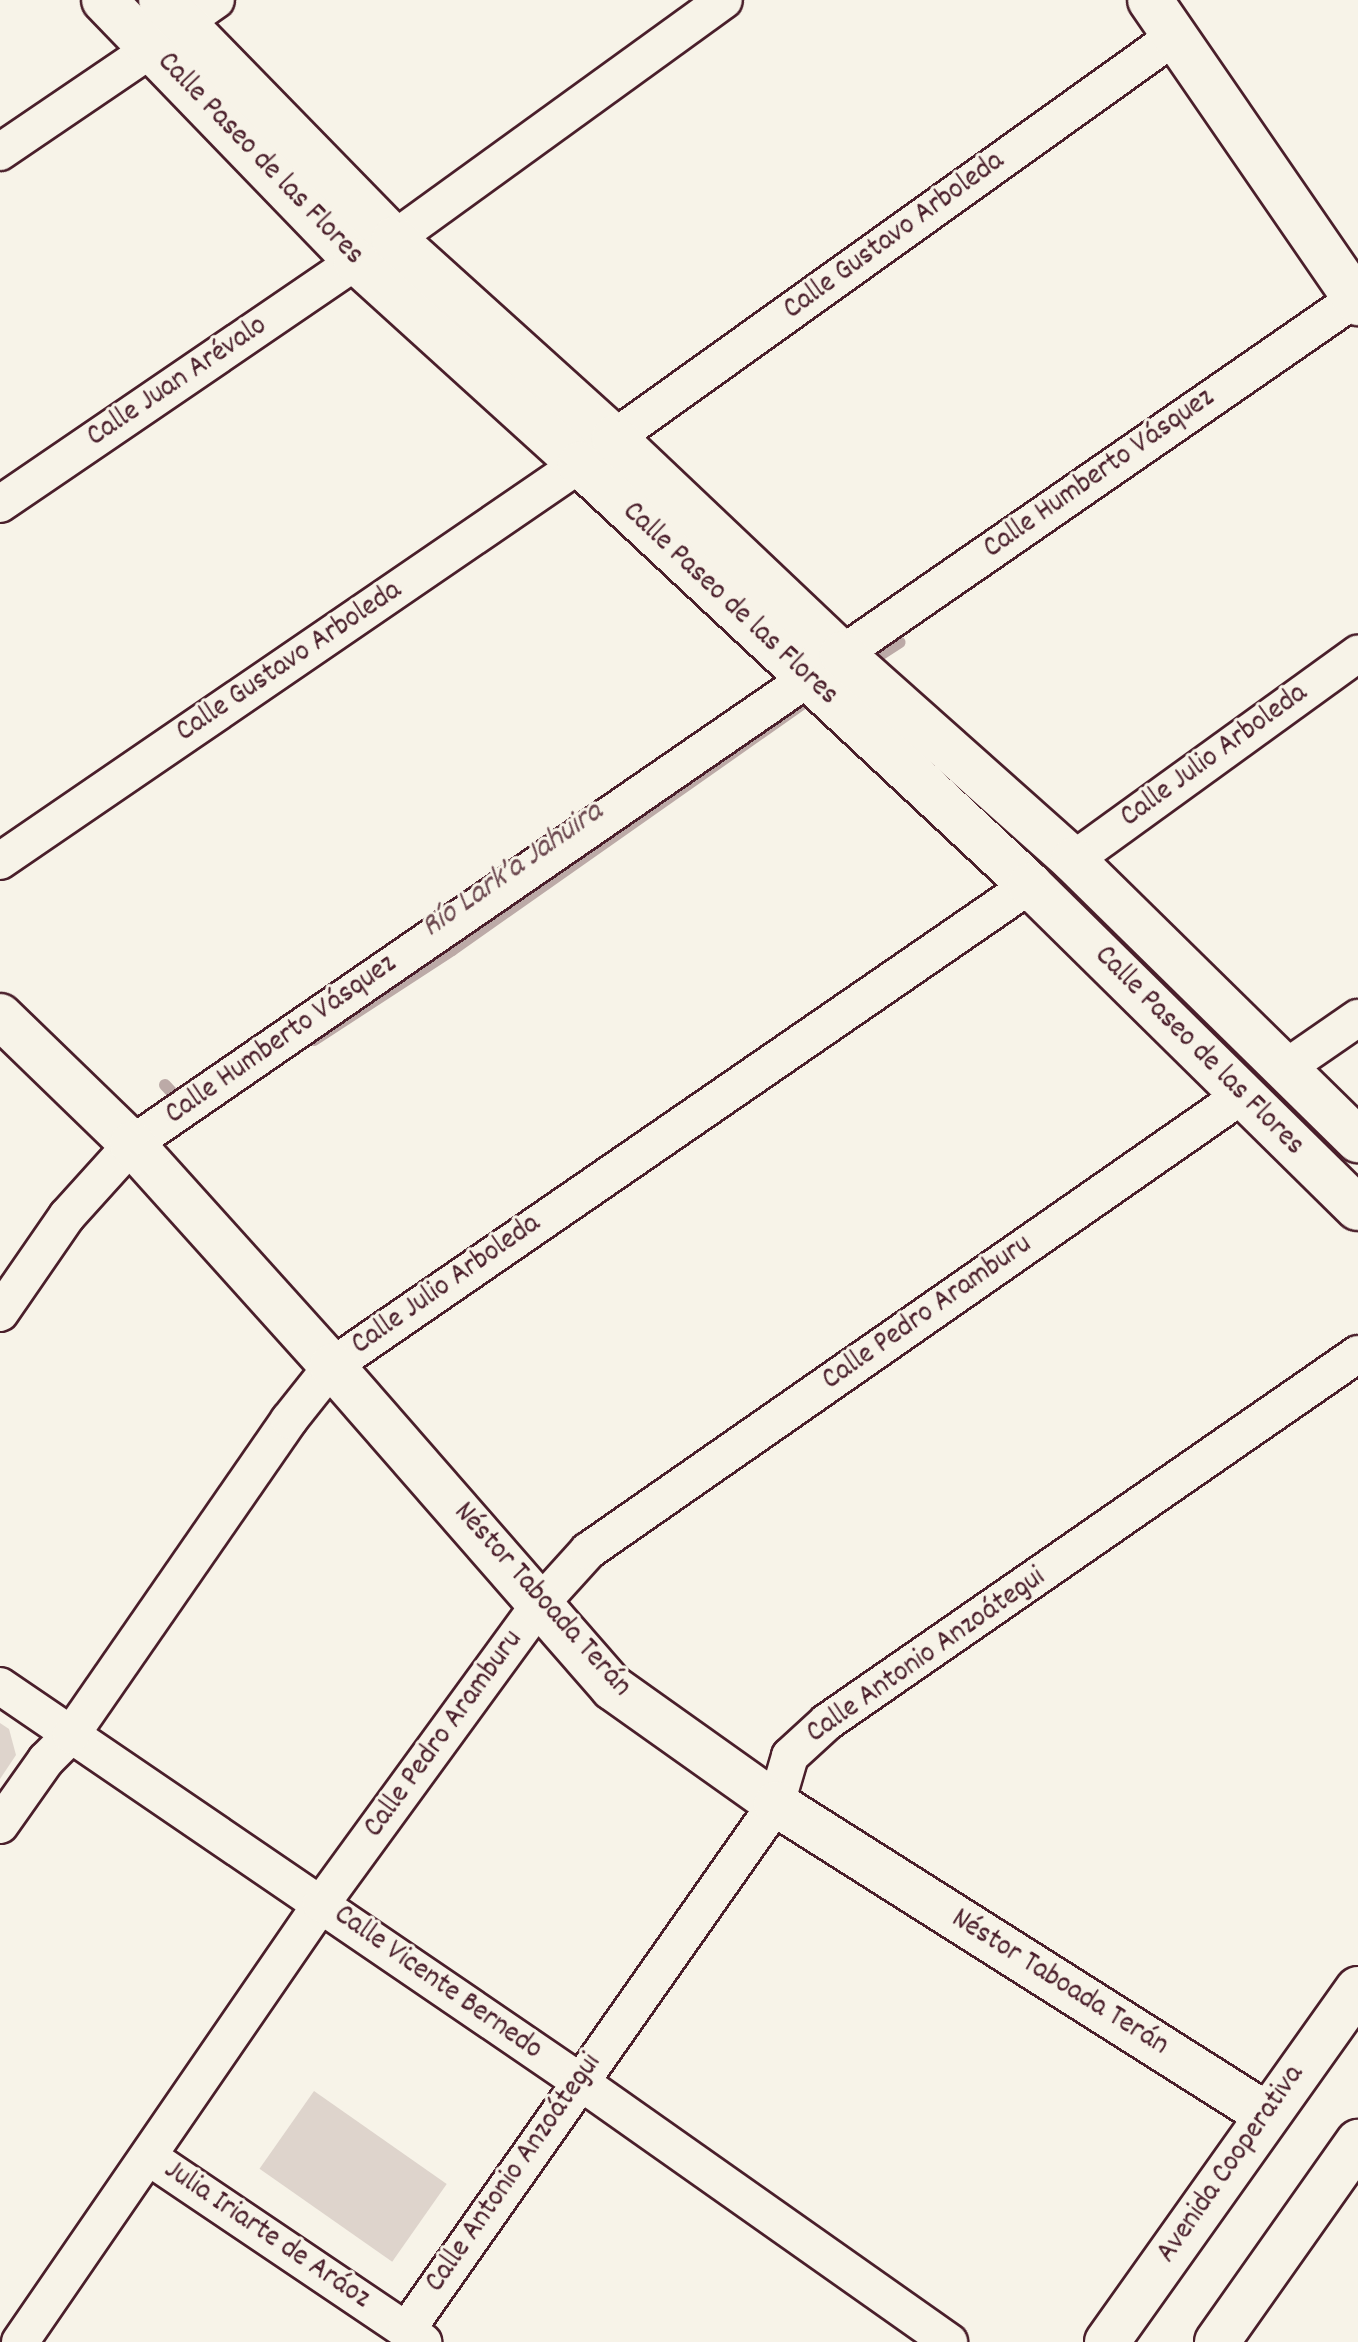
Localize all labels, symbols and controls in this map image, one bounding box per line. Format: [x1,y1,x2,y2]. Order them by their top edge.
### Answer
street label: Calle Paseo de las Flores [148,46,370,274]
street label: Calle Gustavo Arboleda [778,145,1012,329]
street label: Calle Juan Arévalo [81,310,275,456]
street label: Calle Humberto Vásquez [978,382,1222,568]
street label: Calle Paseo de las Flores [613,495,845,715]
street label: Calle Gustavo Arboleda [170,574,410,752]
street label: Calle Julio Arboleda [1115,677,1315,837]
water label: Río Lark’a Jahuira [415,794,611,948]
street label: Calle Paseo de las Flores [1085,939,1311,1165]
street label: Calle Humberto Vásquez [160,948,404,1134]
street label: Calle Julio Arboleda [346,1208,548,1364]
street label: Calle Pedro Aramburu [816,1228,1040,1400]
street label: Néstor Taboada Terán [444,1496,638,1706]
street label: Calle Antonio Anzoátegui [801,1561,1053,1753]
street label: Calle Pedro Aramburu [358,1624,532,1846]
street label: Calle Vicente Bernedo [326,1899,548,2069]
street label: Néstor Taboada Terán [944,1903,1174,2065]
street label: Calle Antonio Anzoátegui [419,2048,611,2300]
street label: Avenida Cooperativa [1150,2059,1314,2271]
street label: Julia Iriarte de Aráoz [156,2154,376,2318]

